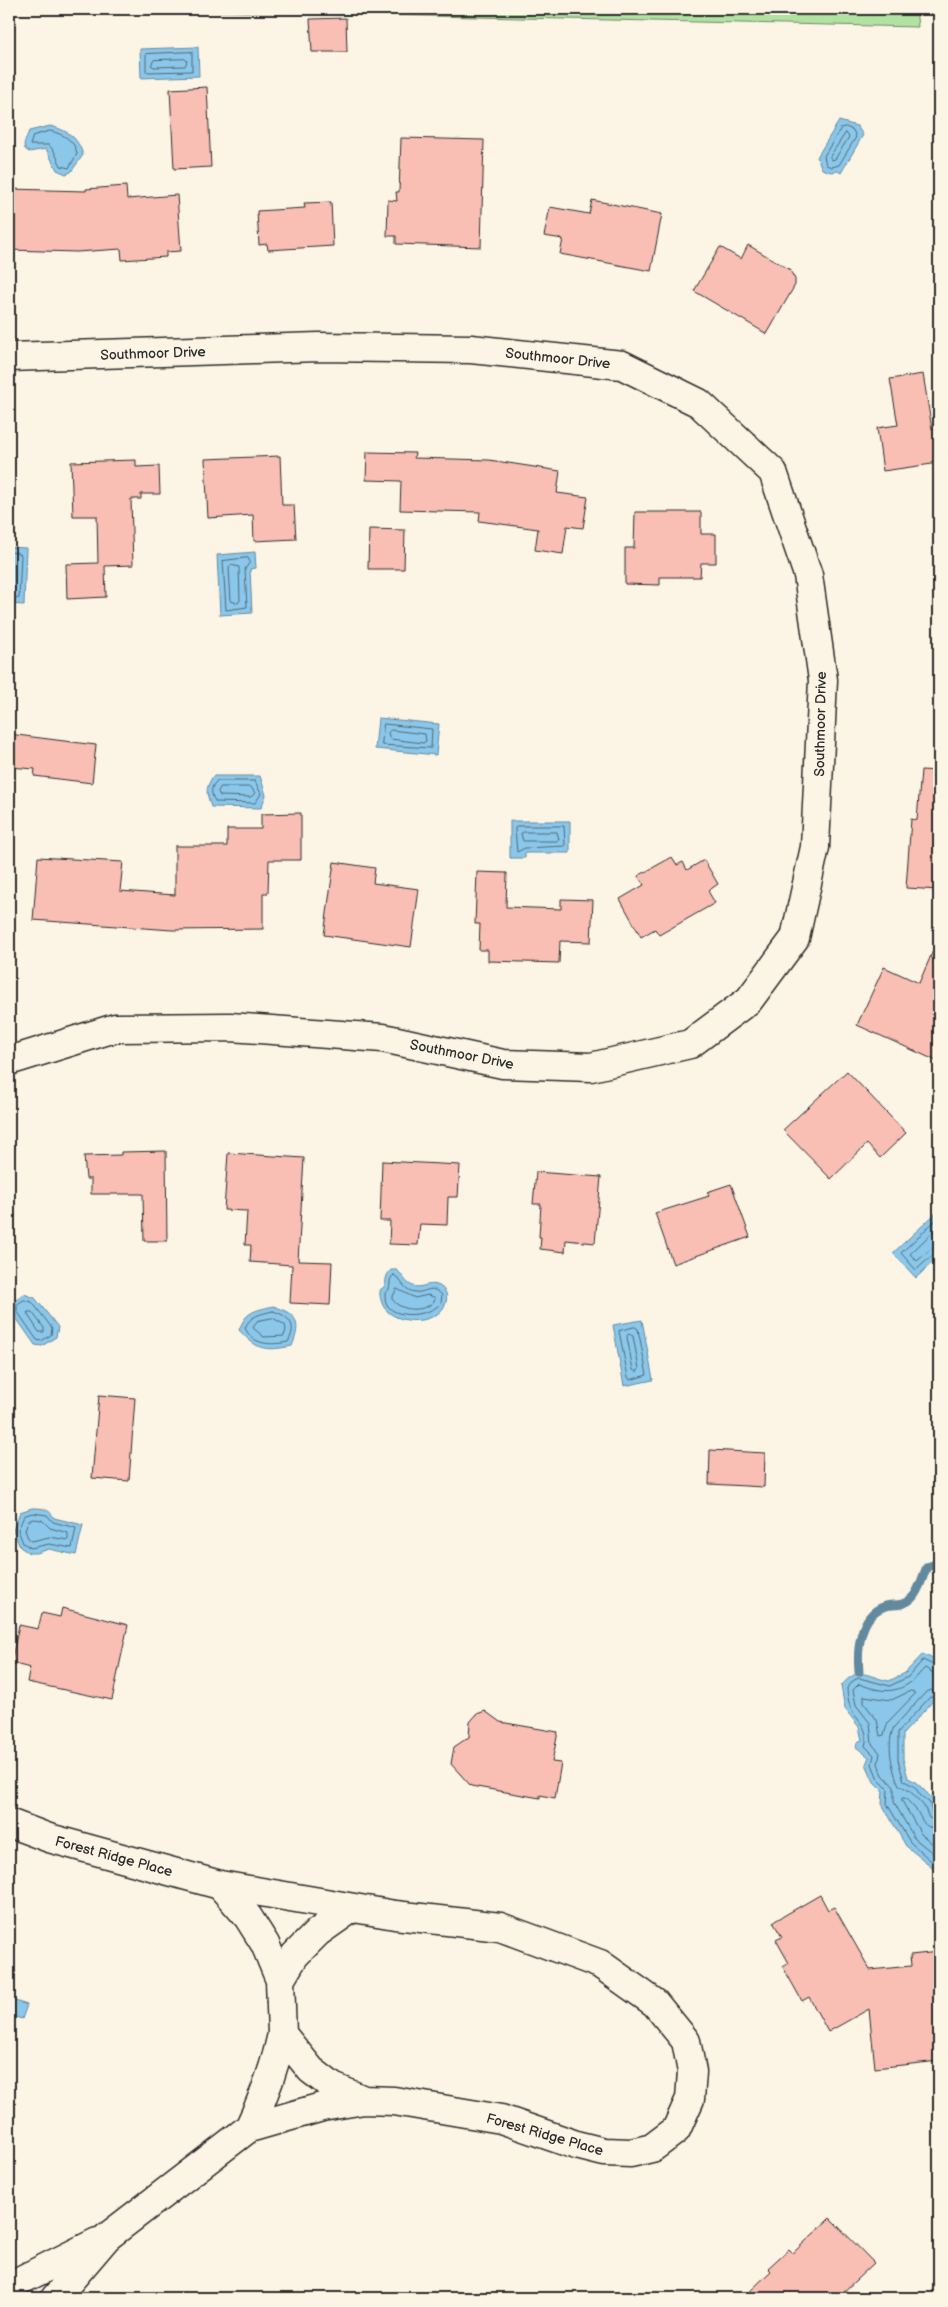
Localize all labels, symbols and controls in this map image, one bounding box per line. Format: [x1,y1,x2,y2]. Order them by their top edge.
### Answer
street label: Southmoor Drive [100,343,206,364]
street label: Southmoor Drive [505,345,611,372]
street label: Southmoor Drive [811,671,830,777]
street label: Southmoor Drive [409,1036,515,1073]
street label: Forest Ridge Place [53,1833,174,1880]
street label: Forest Ridge Place [484,2110,605,2159]

